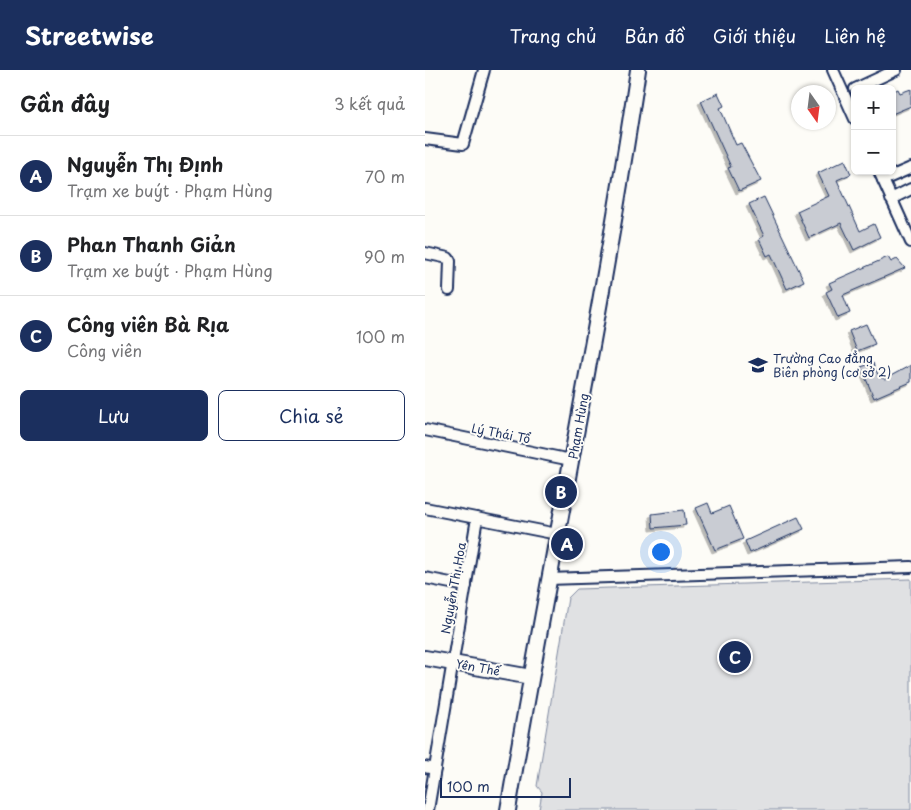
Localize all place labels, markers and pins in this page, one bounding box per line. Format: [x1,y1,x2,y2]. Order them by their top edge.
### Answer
place label: Trường Cao đẳng Biên phòng (cơ sở 2) [773,349,891,381]
school or university icon: Trường Cao đẳng Biên phòng (cơ sở 2) [747,354,769,376]
pin: B [545,473,577,511]
pin: A [551,525,583,563]
pin: C [719,638,751,676]

